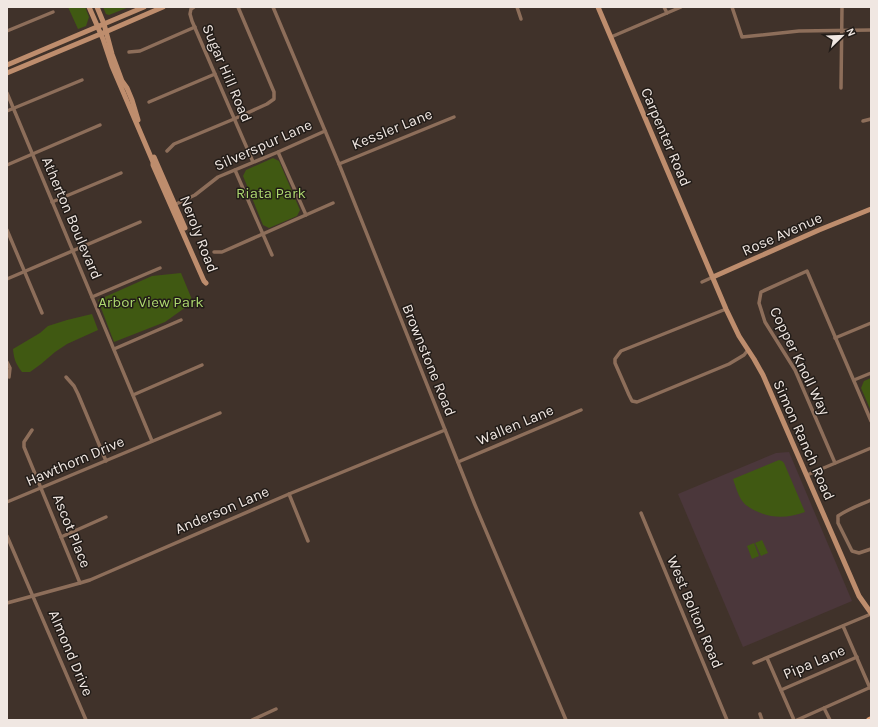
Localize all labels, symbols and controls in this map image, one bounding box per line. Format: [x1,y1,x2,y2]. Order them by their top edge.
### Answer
north arrow [822,16,862,56]
street label: Sugar Hill Road [198,21,256,125]
text: N [843,26,858,38]
street label: Carpenter Road [637,85,695,189]
street label: Kessler Lane [349,105,435,153]
street label: Silverspur Lane [211,115,315,175]
street label: Atherton Boulevard [38,154,106,282]
park label: Riata Park [236,184,306,202]
street label: Neroly Road [176,193,222,275]
street label: Rose Avenue [739,208,825,260]
park label: Arbor View Park [98,293,204,311]
street label: Brownstone Road [398,301,460,419]
street label: Copper Knoll Way [766,304,834,418]
street label: Simon Ranch Road [769,377,839,503]
street label: Wallen Lane [474,401,556,449]
street label: Hawthorn Drive [23,432,127,490]
street label: Anderson Lane [172,482,272,538]
street label: Ascot Place [49,492,95,570]
street label: West Bolton Road [663,553,727,671]
street label: Almond Drive [45,607,97,699]
street label: Pipa Lane [780,641,848,683]

